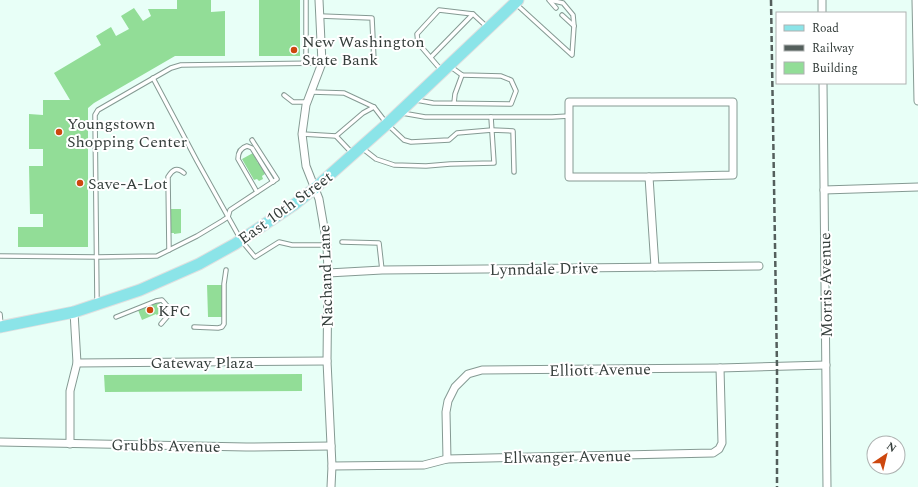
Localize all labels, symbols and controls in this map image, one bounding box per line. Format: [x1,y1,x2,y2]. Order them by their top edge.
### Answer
legend [776,12,906,84]
text: Road [812,19,839,38]
place label: New Washington State Bank [302,30,425,72]
text: Railway [812,39,855,58]
marker: New Washington State Bank [289,45,299,55]
text: Building [812,59,858,78]
place label: Youngstown Shopping Center [67,112,187,154]
marker: Youngstown Shopping Center [54,127,64,137]
street label: East 10th Street [233,165,338,250]
place label: Save-A-Lot [88,172,168,196]
marker: Save-A-Lot [75,178,85,188]
street label: Nachand Lane [312,224,340,328]
street label: Morris Avenue [813,232,839,338]
street label: Lynndale Drive [490,256,599,282]
place label: KFC [158,299,191,323]
marker: KFC [145,305,155,315]
street label: Gateway Plaza [150,351,254,375]
street label: Elliott Avenue [549,357,651,383]
street label: Grubbs Avenue [111,433,221,459]
north arrow [866,435,906,475]
text: N [883,438,900,457]
street label: Ellwanger Avenue [503,444,631,470]

